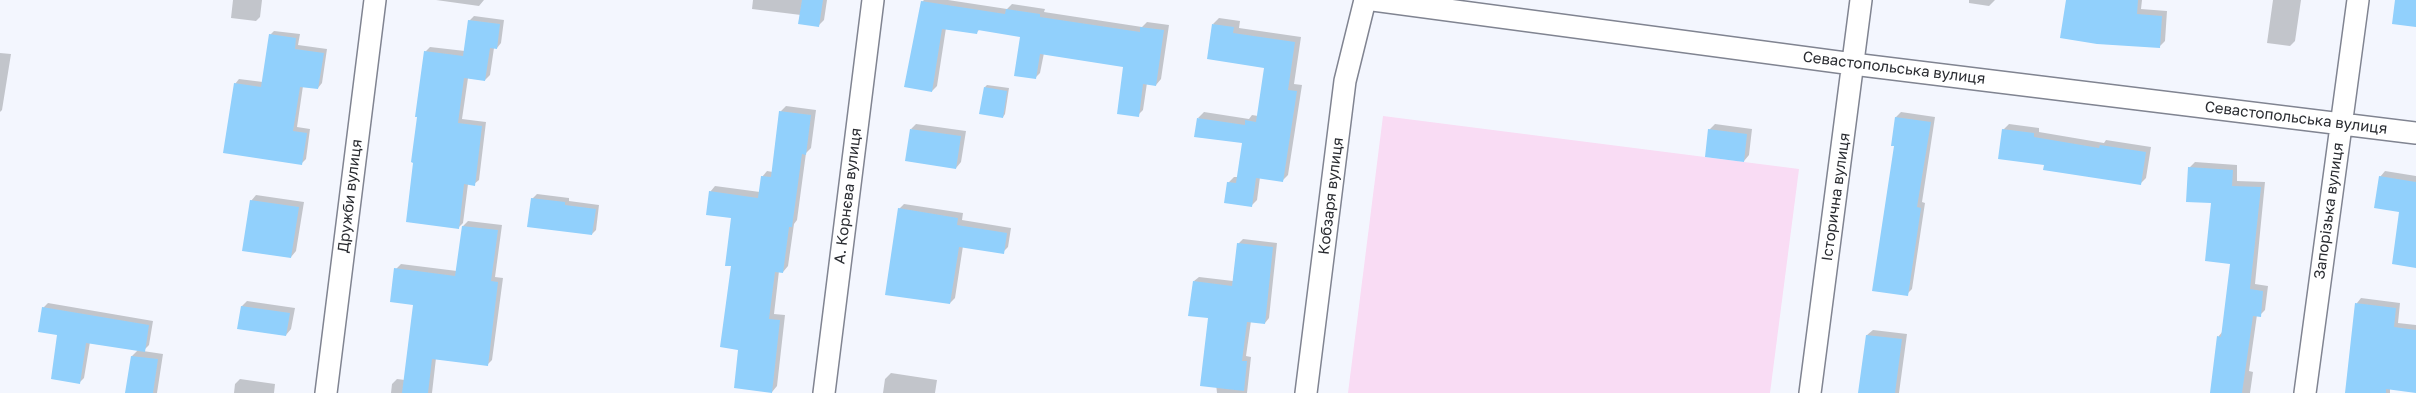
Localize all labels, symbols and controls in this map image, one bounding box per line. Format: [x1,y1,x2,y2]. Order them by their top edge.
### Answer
street label: Севастопольська вулиця [1802,48,1986,88]
street label: Севастопольська вулиця [2204,98,2388,138]
street label: А. Корнєва вулиця [831,127,865,265]
street label: Історична вулиця [1818,132,1854,262]
street label: Кобзаря вулиця [1315,136,1347,256]
street label: Дружби вулиця [334,138,366,254]
street label: Запорізька вулиця [2310,141,2348,281]

